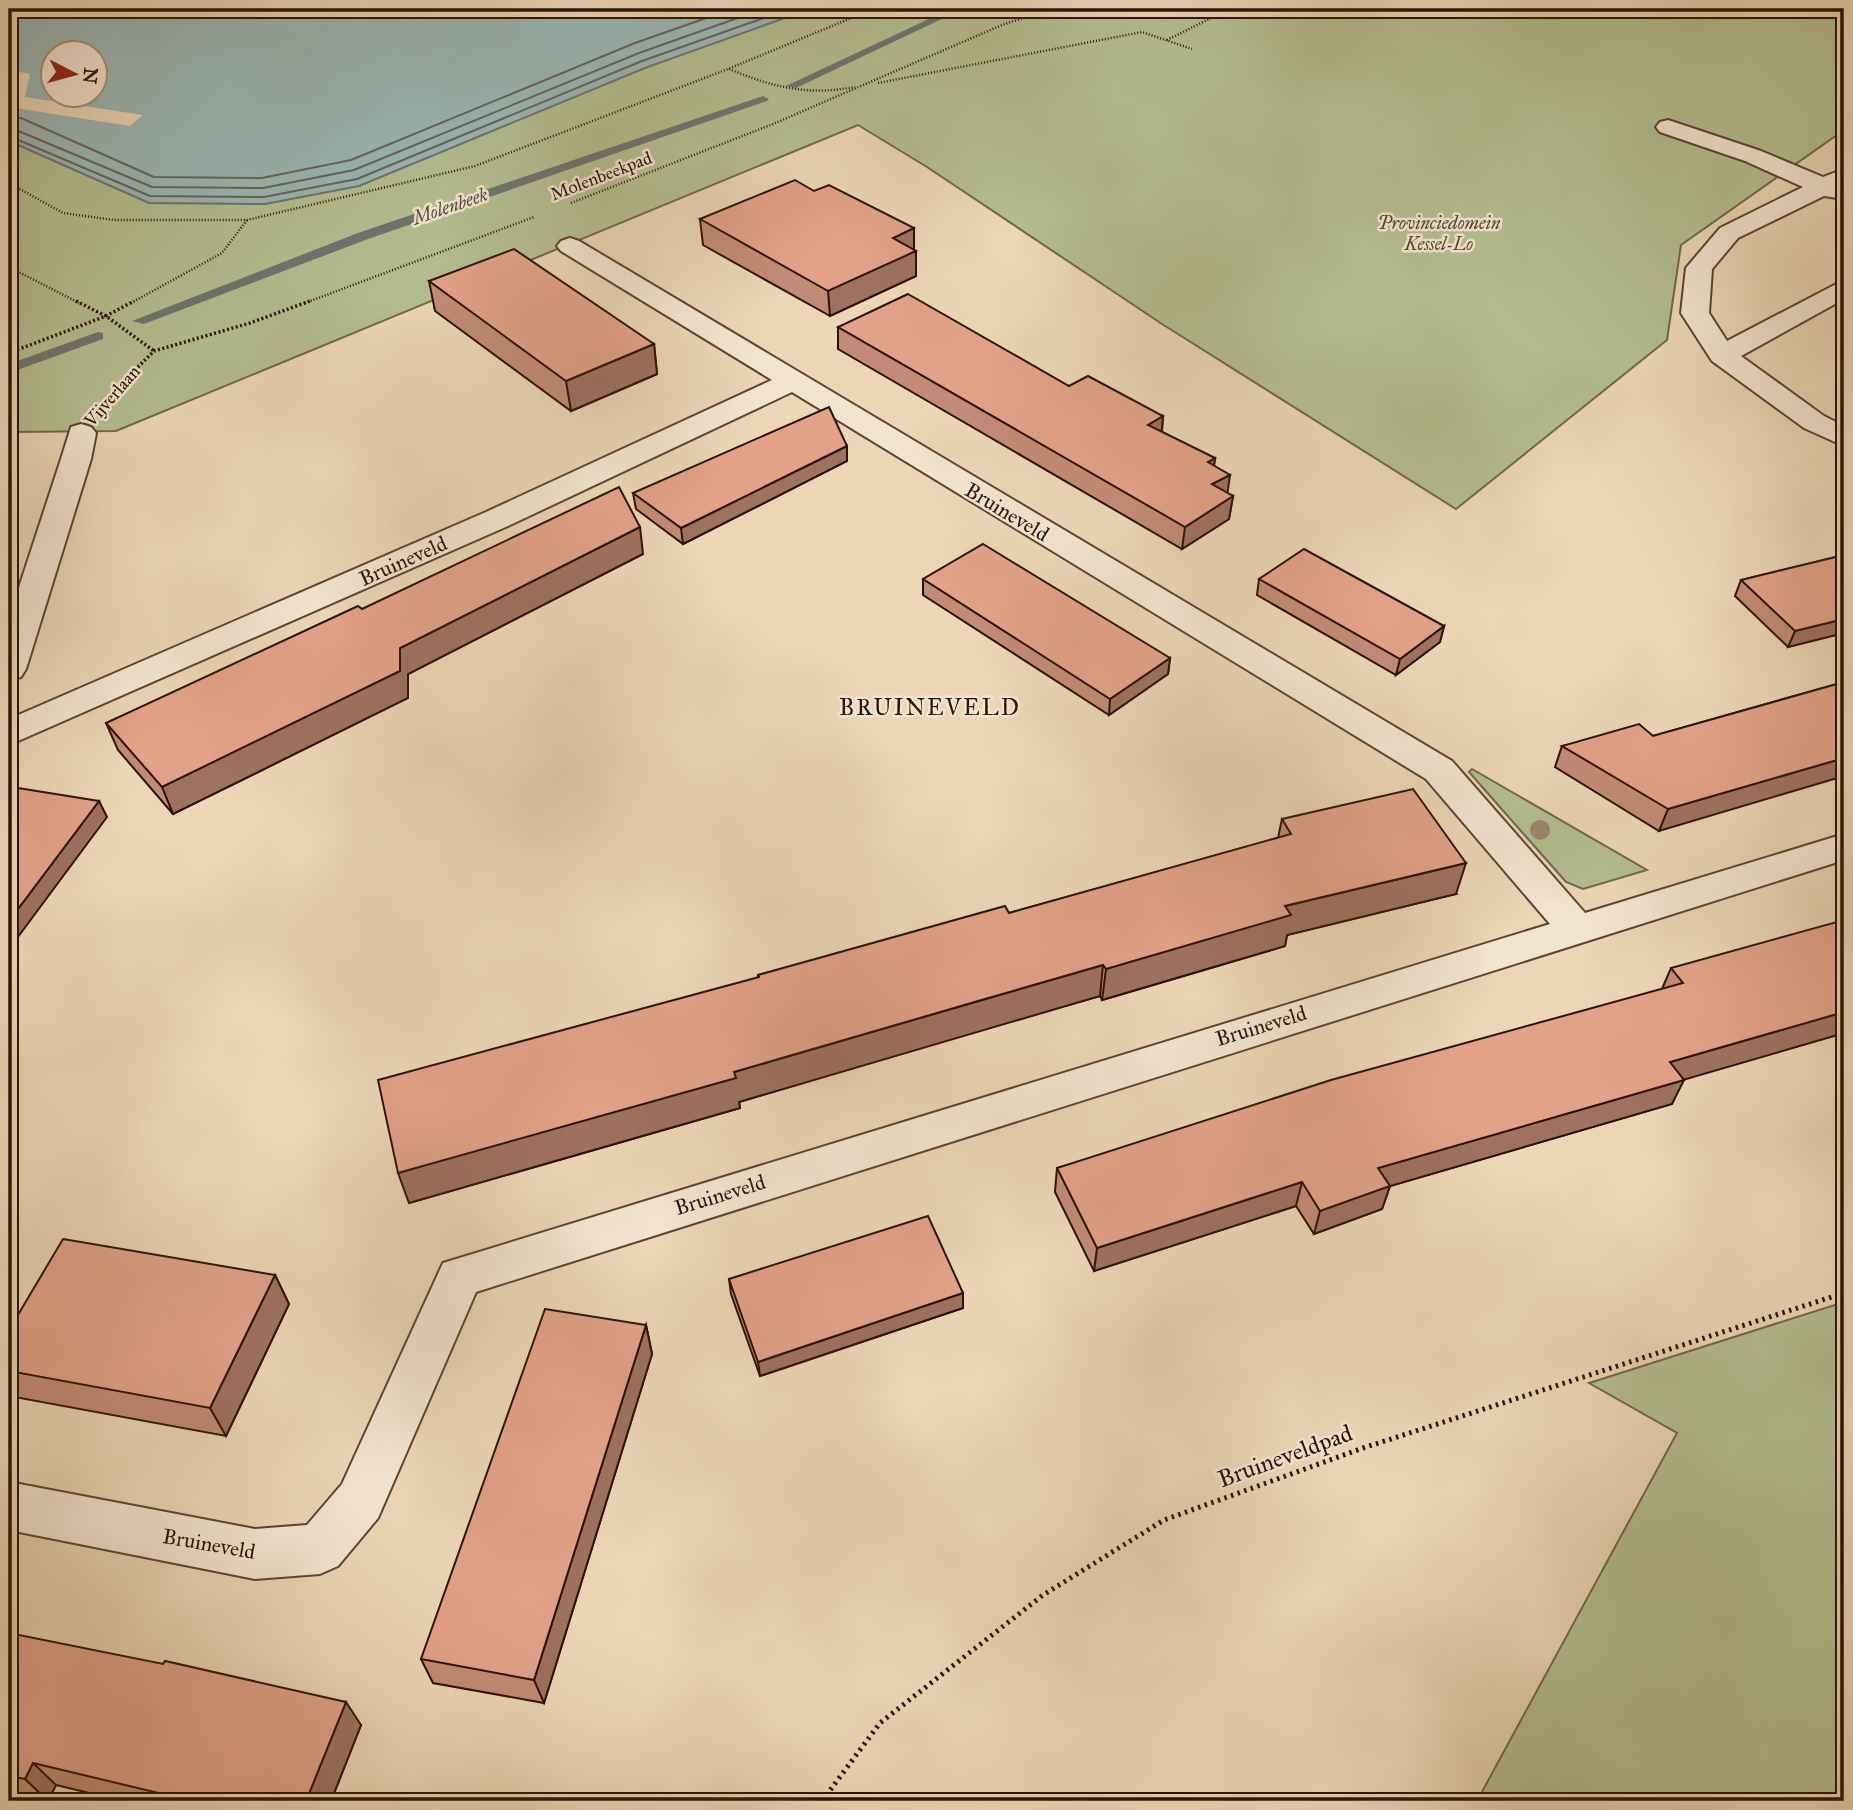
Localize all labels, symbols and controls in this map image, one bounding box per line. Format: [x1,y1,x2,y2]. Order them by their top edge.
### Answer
north arrow [38,38,108,108]
text: N [78,67,103,85]
street label: Molenbeekpad [547,147,655,205]
water label: Molenbeek [407,182,491,230]
park label: Provinciedomein Kessel-Lo [1378,212,1501,255]
street label: Vijverlaan [79,361,145,432]
street label: Bruineveld [960,477,1054,547]
street label: Bruineveld [355,530,451,592]
district label: BRUINEVELD [839,693,1021,721]
street label: Bruineveld [1212,1000,1310,1052]
street label: Bruineveld [671,1169,769,1221]
street label: Bruineveldpad [1214,1418,1356,1494]
street label: Bruineveld [161,1523,258,1565]

